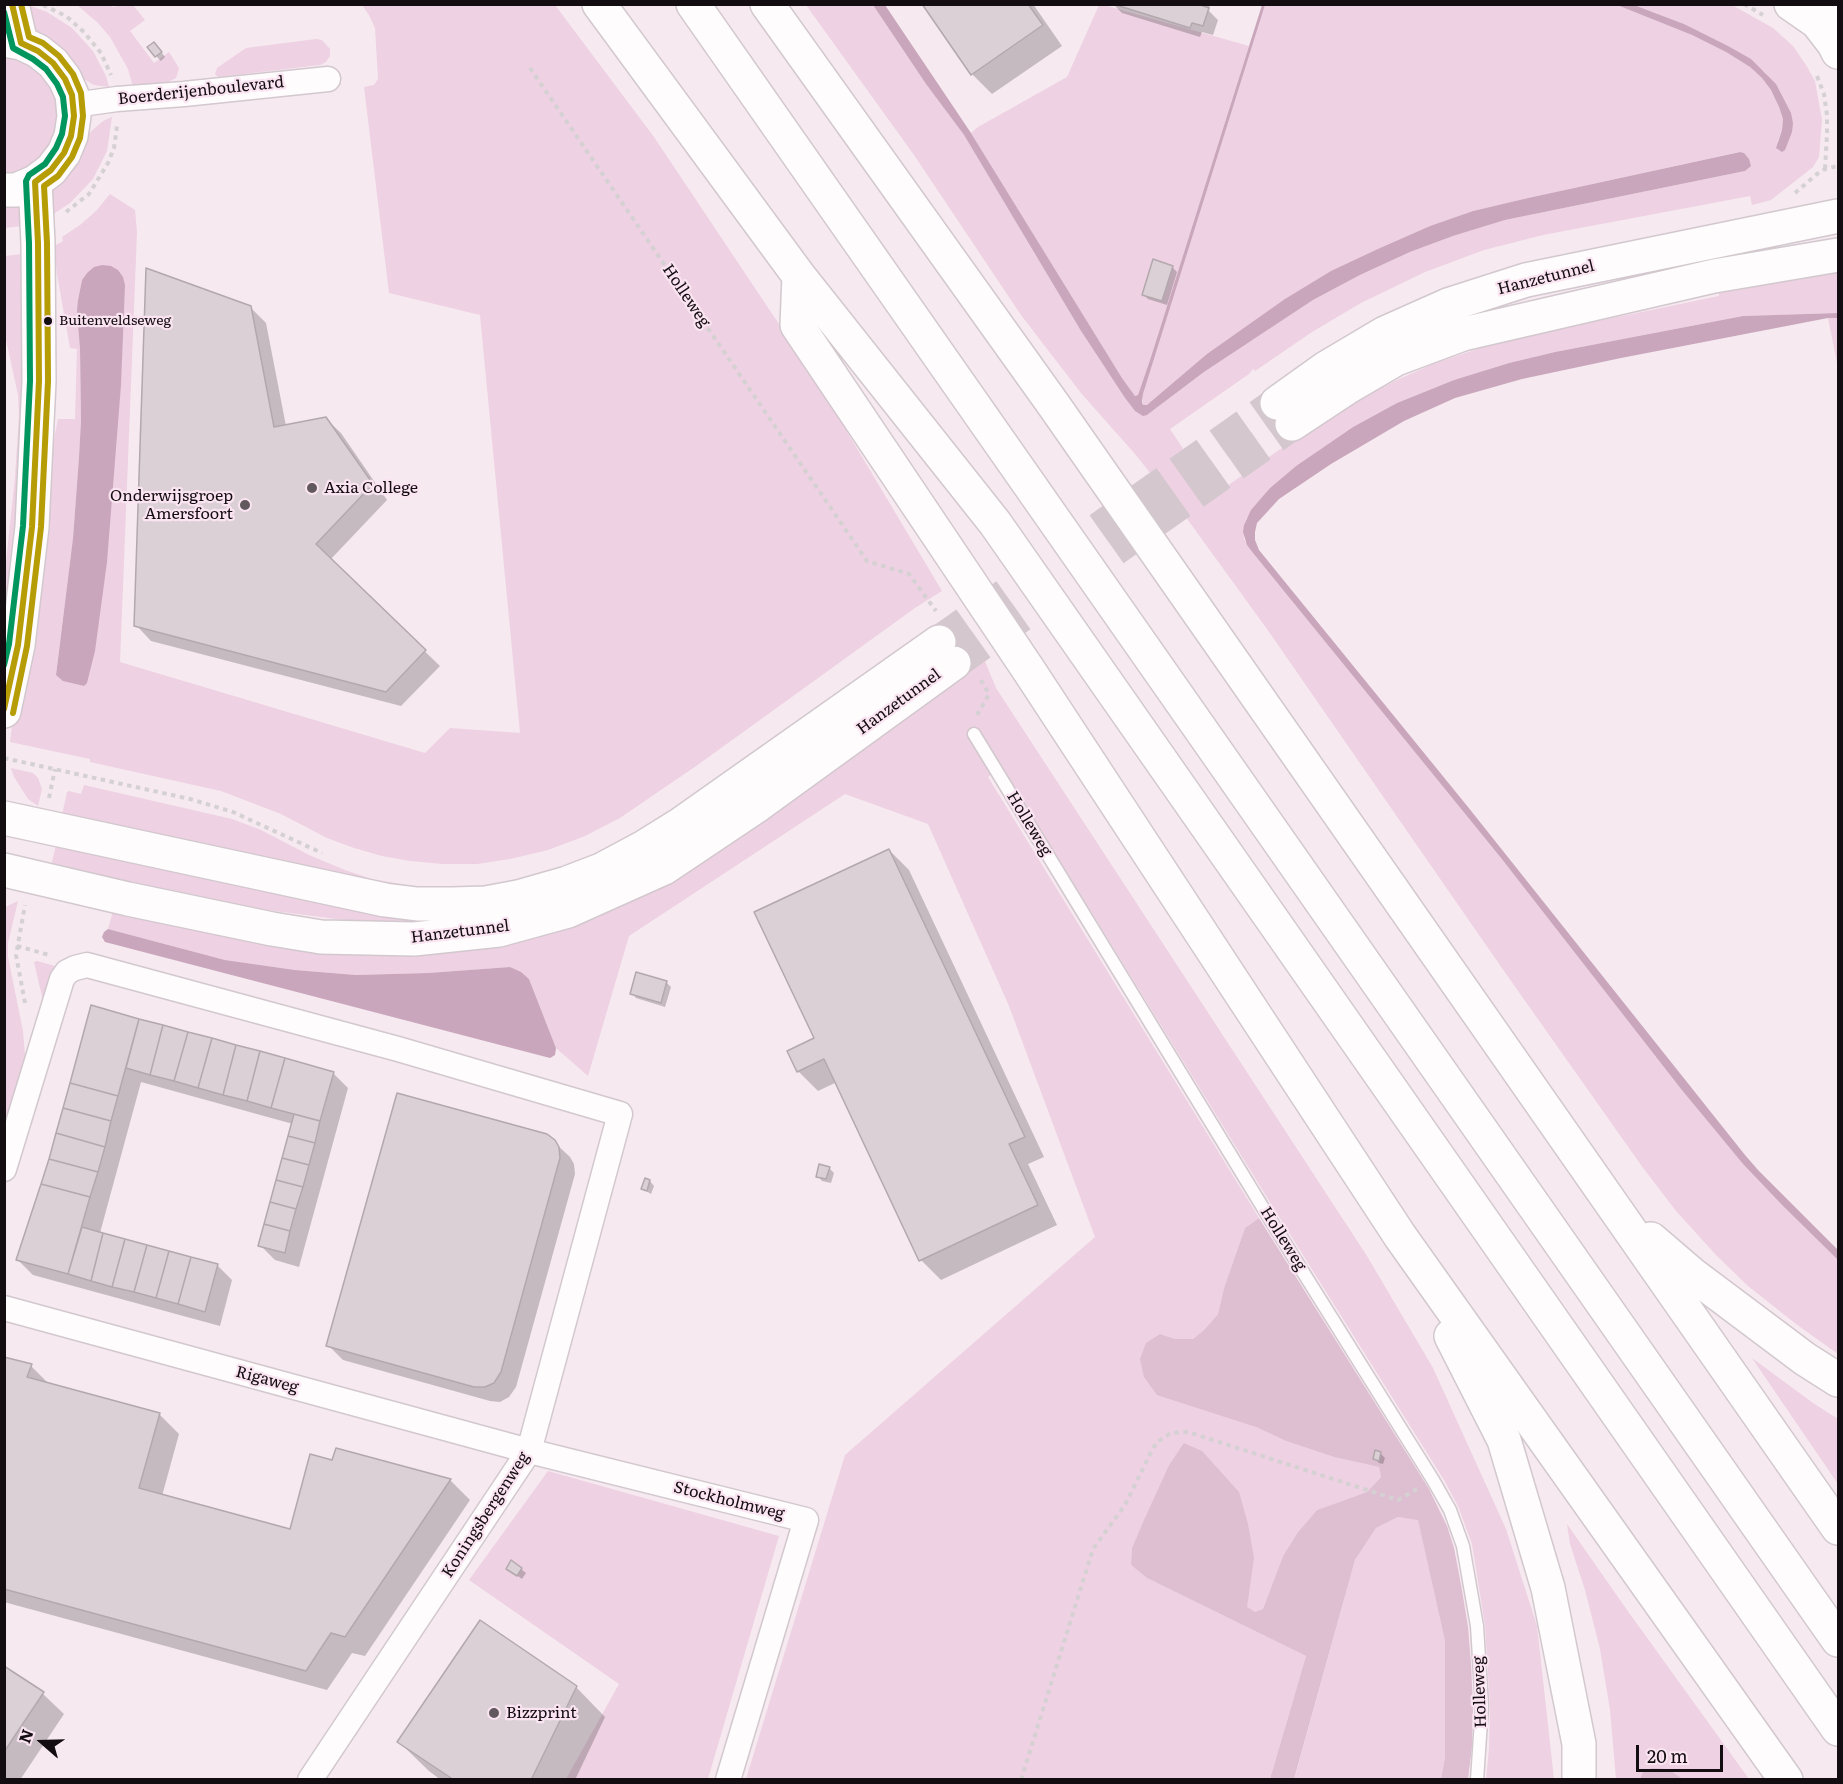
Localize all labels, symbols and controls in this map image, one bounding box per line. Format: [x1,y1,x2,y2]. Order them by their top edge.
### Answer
street label: Boerderijenboulevard [117,73,285,109]
street label: Hanzetunnel [1496,257,1596,299]
street label: Holleweg [658,261,714,331]
place label: Buitenveldseweg [59,313,171,329]
marker: Buitenveldseweg [42,315,54,327]
place label: Axia College [324,478,418,498]
marker: Axia College [305,481,319,495]
place label: Onderwijsgroep Amersfoort [110,486,233,524]
marker: Onderwijsgroep Amersfoort [238,498,252,512]
street label: Hanzetunnel [853,665,945,739]
street label: Holleweg [1002,788,1056,860]
street label: Hanzetunnel [410,916,510,948]
street label: Holleweg [1256,1203,1310,1275]
street label: Rigaweg [233,1362,301,1398]
street label: Koningsbergenweg [438,1449,534,1581]
street label: Stockholmweg [672,1478,786,1524]
street label: Holleweg [1469,1656,1491,1728]
place label: Bizzprint [506,1703,577,1723]
marker: Bizzprint [487,1706,501,1720]
north arrow [12,1712,72,1772]
text: N [12,1725,39,1746]
scale bar [1639,1733,1726,1771]
text: 20 m [1647,1742,1688,1769]

